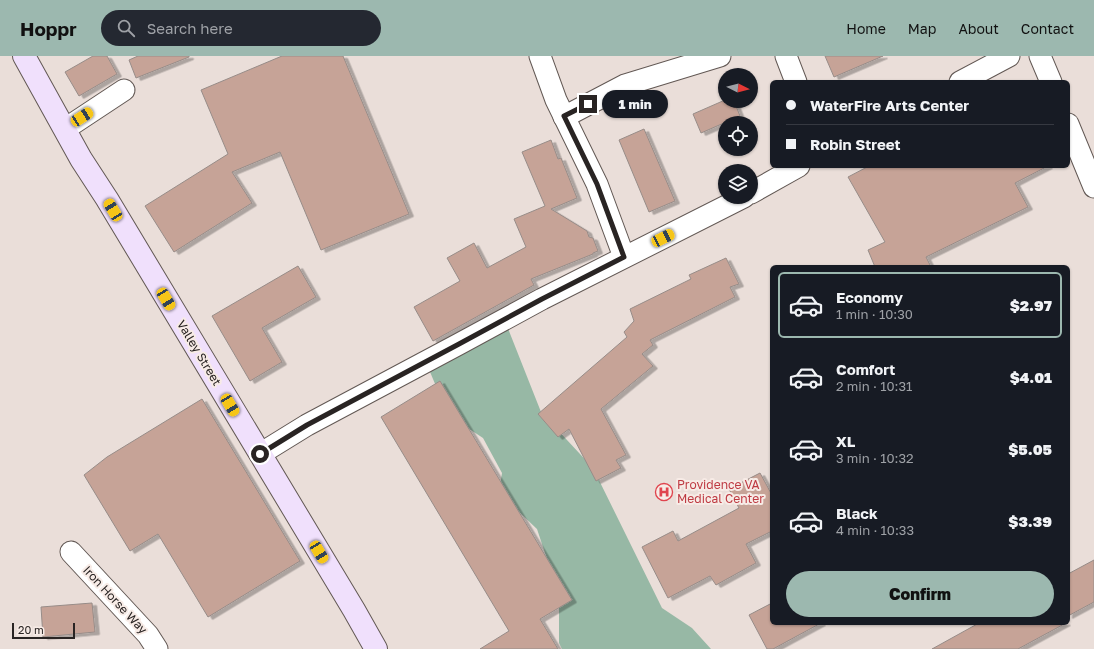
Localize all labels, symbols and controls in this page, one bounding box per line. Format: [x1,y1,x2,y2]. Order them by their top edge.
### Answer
search box [101,10,381,46]
text: Hoppr [20,17,77,40]
icon: search [115,17,137,39]
text: Search here [147,19,233,37]
text: Home [846,20,886,37]
text: Map [908,20,936,37]
text: About [958,20,999,37]
text: Contact [1021,20,1074,37]
north arrow [718,68,758,108]
map controls [718,68,758,204]
callout: 1 min [602,90,668,118]
route end [579,95,597,113]
text: 1 min [618,96,652,112]
text: WaterFire Arts Center [810,96,969,114]
car [69,105,95,129]
button: locate [718,116,758,156]
text: Robin Street [810,135,901,153]
button: layers [718,164,758,204]
car [102,197,124,223]
car [650,227,676,249]
car [155,286,177,312]
icon: car [788,287,824,323]
text: Economy [836,288,903,306]
text: $2.97 [1010,296,1052,314]
text: 1 min · 10:30 [836,306,913,322]
street label: Valley Street [174,317,225,388]
icon: car [788,359,824,395]
text: Comfort [836,360,895,378]
text: $4.01 [1010,368,1052,386]
text: 2 min · 10:31 [836,378,912,394]
car [219,392,241,418]
icon: car [788,431,824,467]
text: XL [836,432,855,450]
text: $5.05 [1008,440,1052,458]
route start [251,445,269,463]
text: 3 min · 10:32 [836,450,914,466]
place label: Providence VA Medical Center [677,477,764,506]
hospital icon: Providence VA Medical Center [654,482,674,502]
icon: car [788,503,824,539]
text: Black [836,504,878,522]
text: $3.39 [1008,512,1052,530]
text: 4 min · 10:33 [836,522,914,538]
car [308,539,330,565]
street label: Iron Horse Way [80,563,151,637]
button: Confirm [786,571,1054,617]
scale bar [12,621,75,640]
text: 20 m [18,623,44,636]

